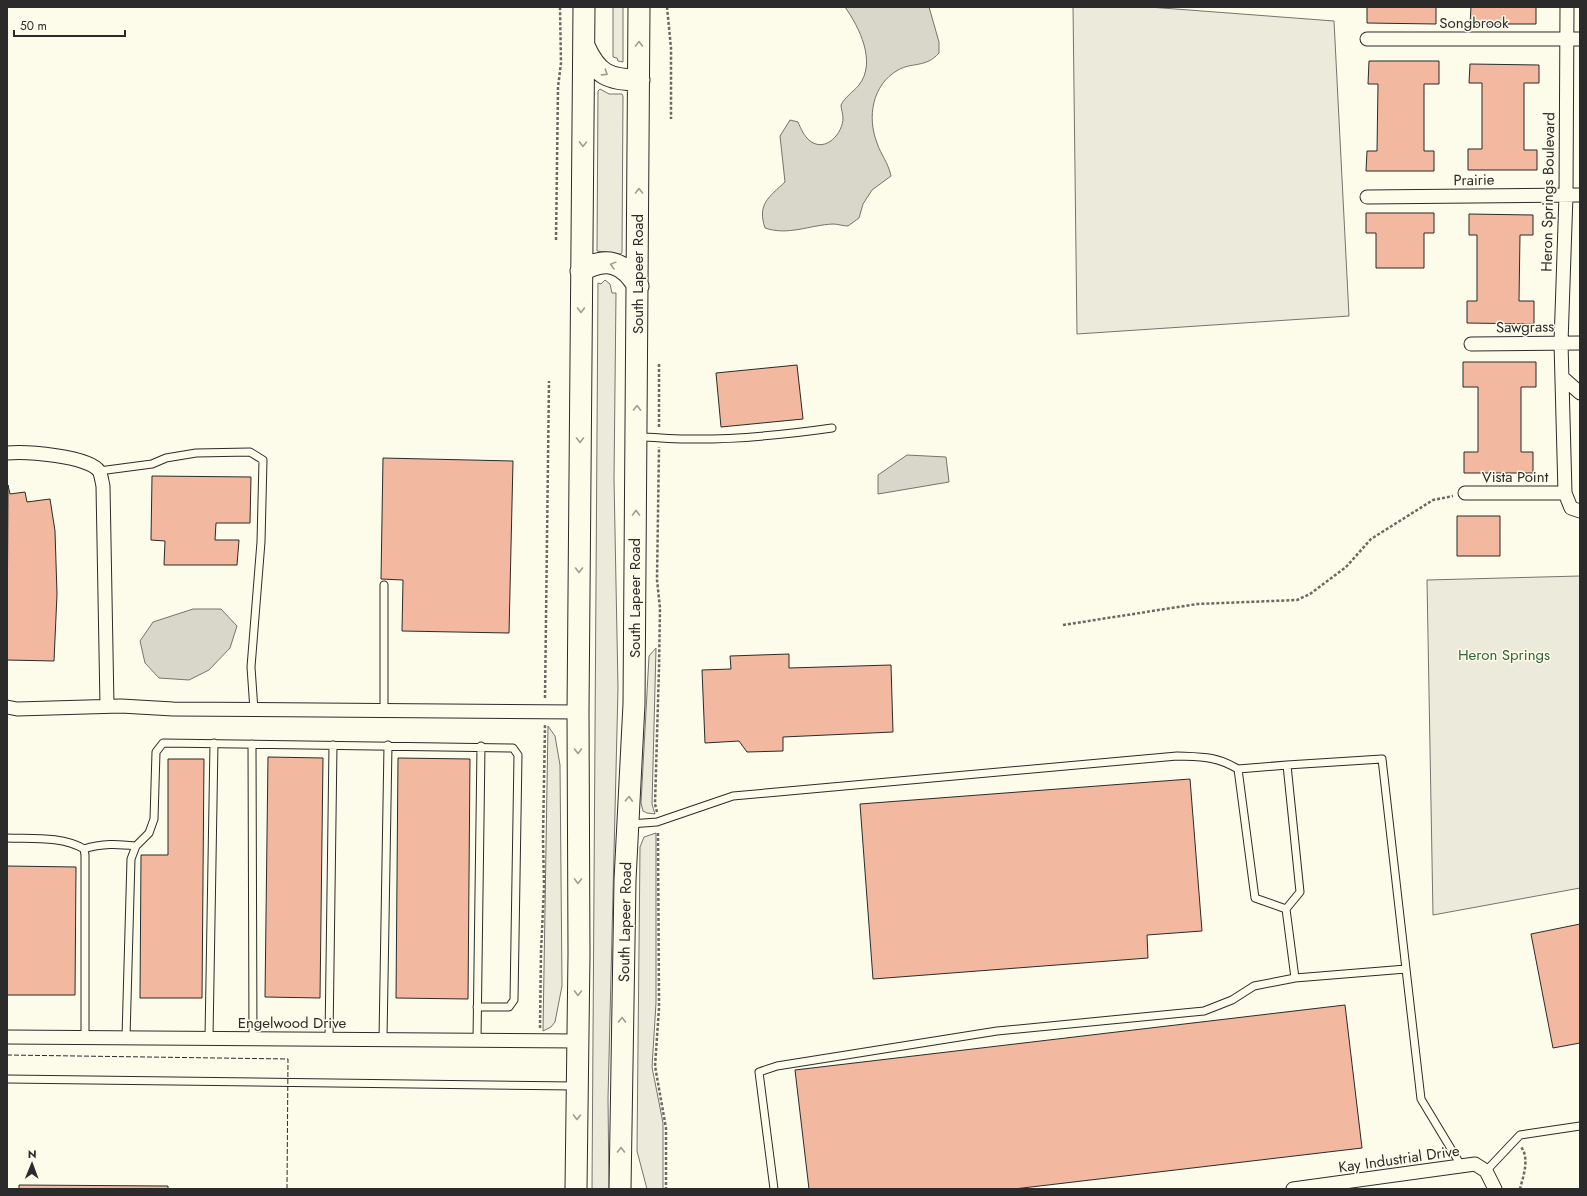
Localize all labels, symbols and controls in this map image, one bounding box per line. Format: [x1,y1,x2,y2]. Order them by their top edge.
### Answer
scale bar [14,12,125,38]
street label: Songbrook [1439,12,1509,34]
text: 50 m [20,17,47,35]
one-way arrow [635,41,643,47]
one-way arrow [601,69,608,76]
street label: Heron Springs Boulevard [1536,112,1560,272]
one-way arrow [579,141,587,147]
street label: Prairie [1453,169,1495,191]
one-way arrow [635,188,643,194]
street label: South Lapeer Road [627,214,649,334]
one-way arrow [610,261,617,270]
one-way arrow [577,307,585,313]
street label: Sawgrass [1496,315,1554,339]
one-way arrow [633,405,641,411]
one-way arrow [576,437,584,443]
street label: Vista Point [1482,466,1549,488]
one-way arrow [632,510,640,516]
street label: South Lapeer Road [624,538,646,658]
one-way arrow [575,567,583,573]
park label: Heron Springs [1458,644,1550,666]
one-way arrow [574,748,582,754]
one-way arrow [625,796,634,802]
street label: South Lapeer Road [613,862,637,982]
one-way arrow [574,878,582,884]
one-way arrow [574,990,582,996]
street label: Engelwood Drive [238,1012,347,1034]
one-way arrow [618,1017,627,1023]
one-way arrow [573,1114,581,1120]
street label: Kay Industrial Drive [1337,1140,1461,1178]
north arrow [12,1144,52,1184]
text: N [28,1146,37,1162]
one-way arrow [617,1147,625,1153]

